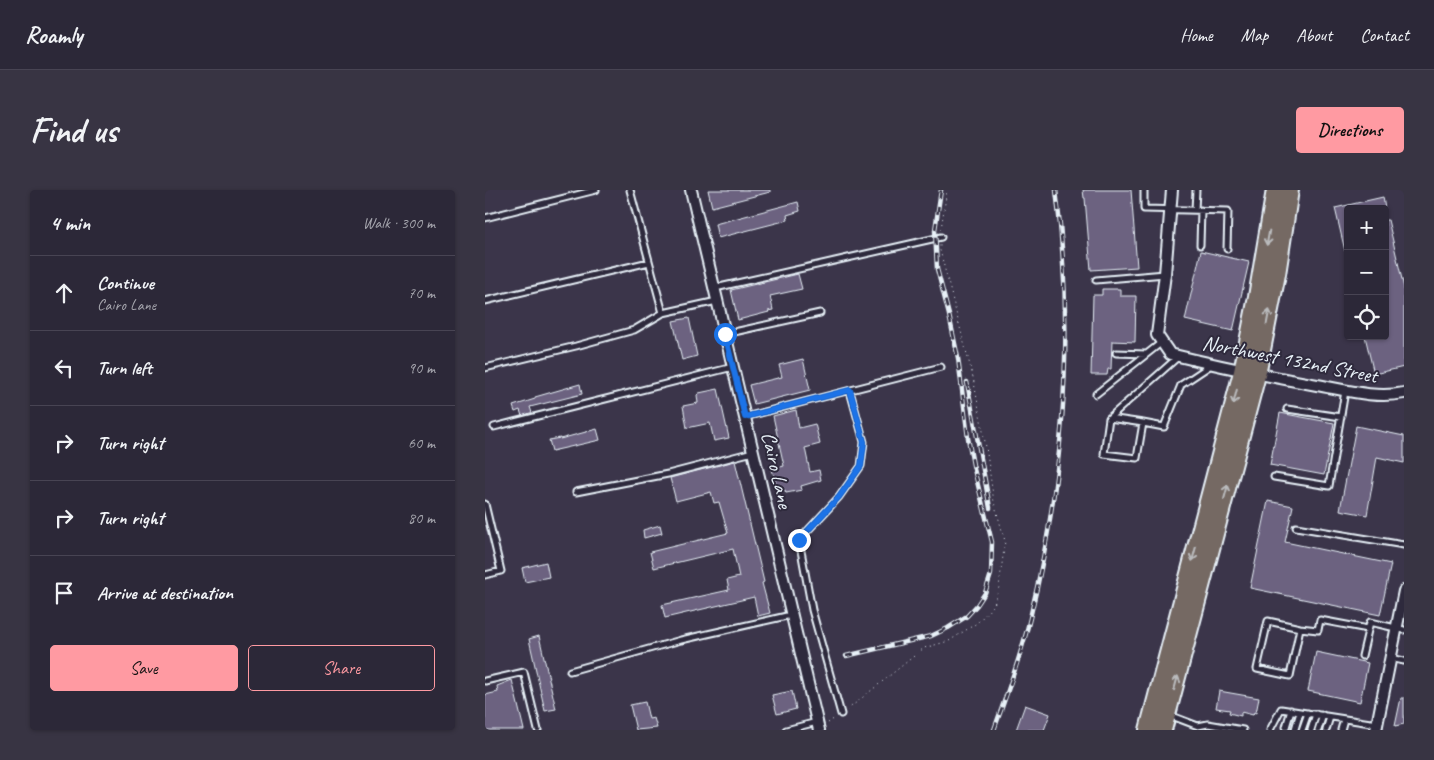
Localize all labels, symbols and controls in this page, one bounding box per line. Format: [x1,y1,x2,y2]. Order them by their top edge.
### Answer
text: Roamly [25,20,82,50]
text: Home [1180,24,1213,46]
text: Map [1241,24,1268,46]
text: About [1296,24,1332,46]
text: Contact [1360,24,1409,46]
button: Directions [1296,107,1404,153]
text: Find us [30,108,117,153]
map controls [1344,205,1389,340]
button: + [1344,205,1389,250]
text: 4 min [50,210,90,236]
text: Walk · 300 m [363,213,435,233]
one-way arrow [1262,230,1272,246]
button: − [1344,250,1389,295]
text: Continue [97,271,154,295]
icon: ahead [50,279,78,307]
text: 70 m [408,283,435,303]
text: Cairo Lane [97,295,156,315]
button: locate [1344,295,1389,340]
one-way arrow [1264,309,1274,325]
route start [714,323,737,346]
street label: Northwest 132nd Street [1200,329,1382,389]
icon: left [50,354,78,382]
text: Turn left [97,356,152,380]
text: 90 m [408,358,435,378]
one-way arrow [1230,389,1240,405]
icon: right [50,429,78,457]
street label: Cairo Lane [756,429,799,512]
text: Turn right [97,431,164,455]
text: 60 m [408,433,435,453]
one-way arrow [1222,484,1231,500]
icon: right [50,504,78,532]
text: Turn right [97,506,164,530]
text: 80 m [408,508,435,528]
route end [788,529,811,552]
one-way arrow [1189,546,1198,562]
icon: arrive [50,579,78,607]
text: Arrive at destination [97,581,233,605]
button: Save [50,645,238,691]
button: Share [248,645,435,691]
one-way arrow [1172,675,1181,691]

